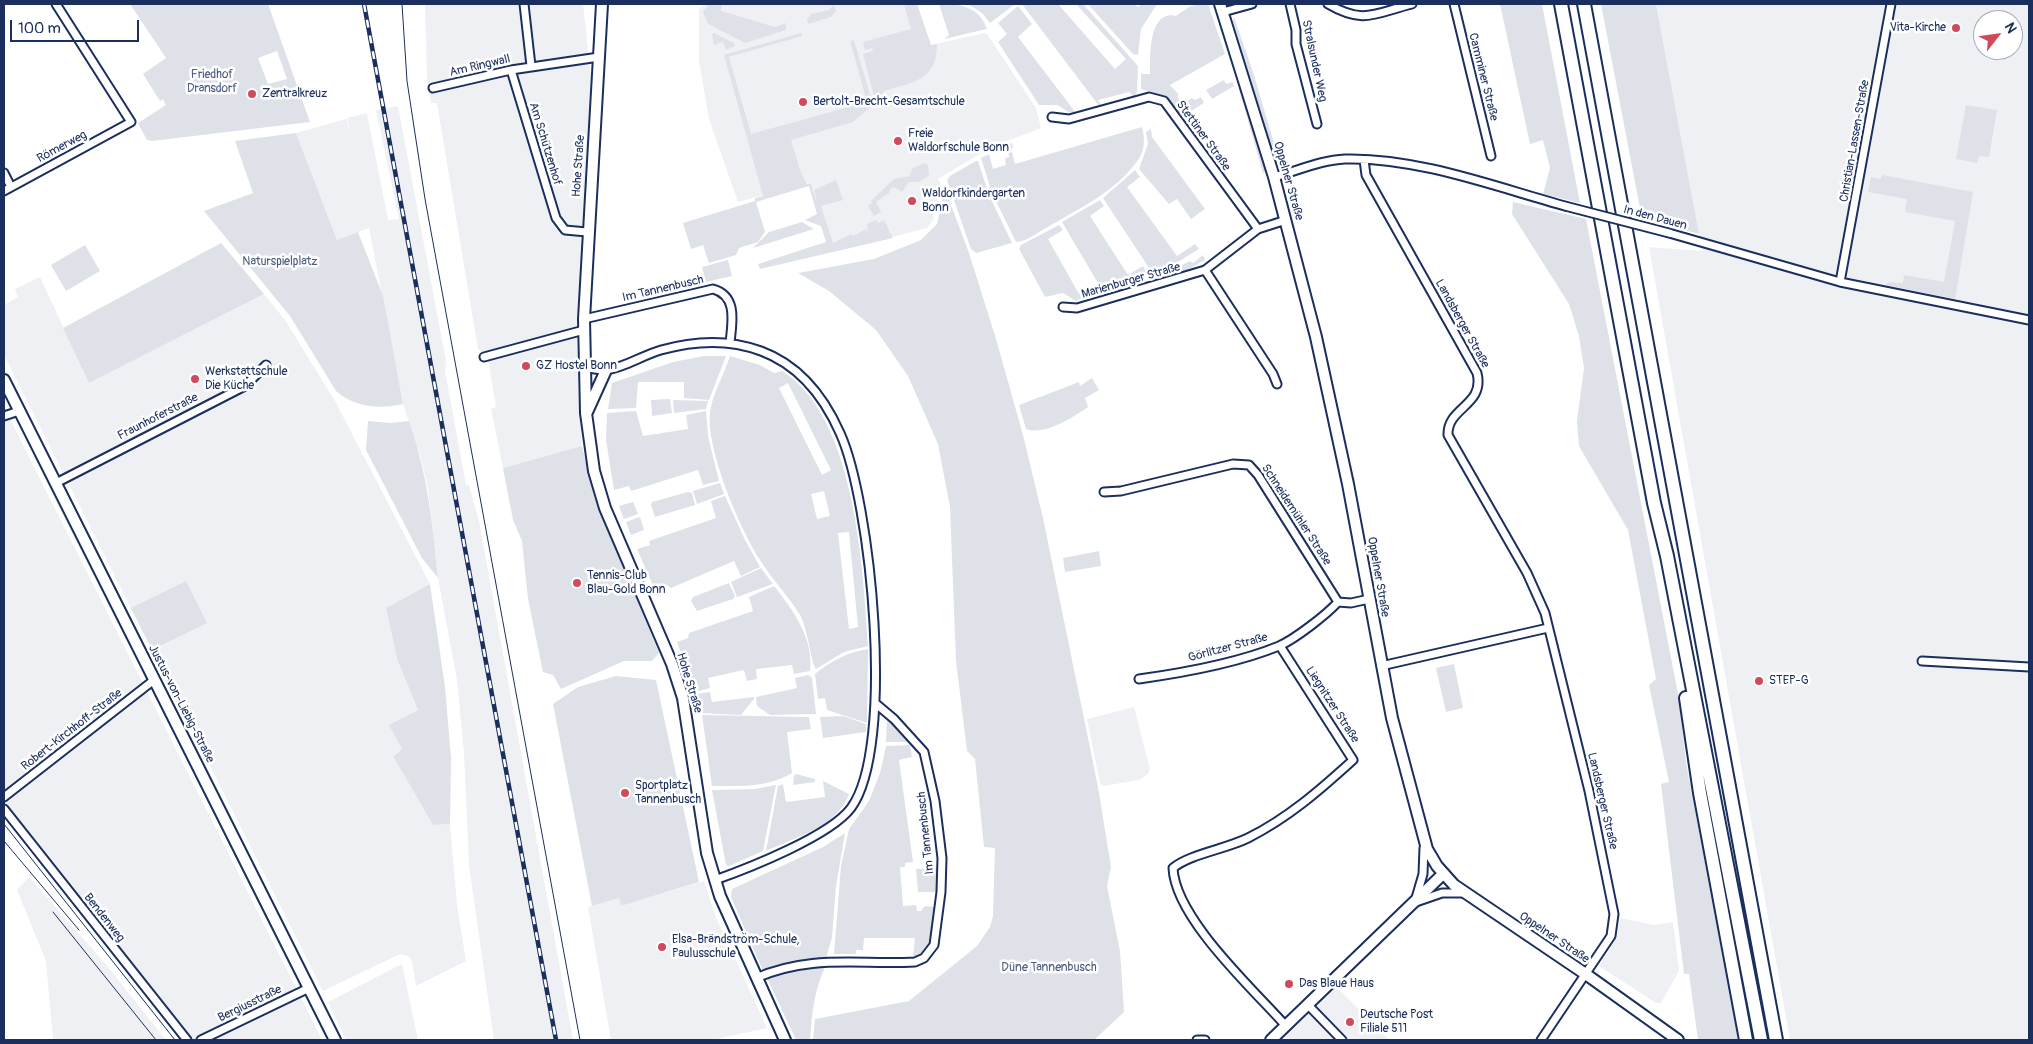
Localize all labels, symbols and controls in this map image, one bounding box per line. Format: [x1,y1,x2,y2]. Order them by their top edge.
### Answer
scale bar [12,10,141,42]
north arrow [1973,10,2023,60]
text: 100 m [18,19,61,38]
street label: Stralsunder Weg [1298,19,1330,103]
text: N [2001,19,2020,36]
place label: Vita-Kirche [1890,21,1946,35]
marker: Vita-Kirche [1950,22,1962,34]
street label: Camminer Straße [1465,32,1501,122]
street label: Am Ringwall [448,52,512,80]
park label: Friedhof Dransdorf [187,68,237,96]
street label: Christian-Lassen-Straße [1837,79,1873,203]
place label: Zentralkreuz [262,87,327,101]
marker: Zentralkreuz [246,88,258,100]
place label: Bertolt-Brecht-Gesamtschule [813,95,965,109]
marker: Bertolt-Brecht-Gesamtschule [797,96,809,108]
street label: Stettiner Straße [1173,98,1233,174]
street label: Am Schützenhof [526,101,564,187]
place label: Freie Waldorfschule Bonn [908,127,1009,155]
street label: Römerweg [35,128,89,166]
street label: Hohe Straße [570,134,588,198]
marker: Freie Waldorfschule Bonn [892,135,904,147]
street label: Oppelner Straße [1270,140,1306,222]
place label: Waldorfkindergarten Bonn [922,187,1025,215]
marker: Waldorfkindergarten Bonn [906,195,918,207]
street label: In den Dauen [1622,203,1688,233]
park label: Naturspielplatz [242,255,318,269]
street label: Marienburger Straße [1080,260,1182,302]
street label: Im Tannenbusch [621,273,705,305]
street label: Landsberger Straße [1432,277,1492,371]
place label: GZ Hostel Bonn [536,359,617,373]
marker: GZ Hostel Bonn [520,360,532,372]
place label: Werkstattschule Die Küche [205,365,287,393]
marker: Werkstattschule Die Küche [189,373,201,385]
street label: Fraunhoferstraße [115,390,201,444]
street label: Schneidemühler Straße [1258,462,1334,568]
street label: Oppelner Straße [1364,536,1392,618]
place label: Tennis-Club Blau-Gold Bonn [587,569,666,597]
marker: Tennis-Club Blau-Gold Bonn [571,577,583,589]
street label: Görlitzer Straße [1187,630,1269,666]
street label: Justus-von-Liebig-Straße [145,643,217,765]
street label: Hohe Straße [673,651,705,715]
street label: Liegnitzer Straße [1302,664,1362,746]
place label: STEP-G [1769,674,1809,688]
marker: STEP-G [1753,675,1765,687]
street label: Robert-Kirchhoff-Straße [19,686,125,774]
street label: Landsberger Straße [1584,751,1620,851]
place label: Sportplatz Tannenbusch [635,779,701,807]
marker: Sportplatz Tannenbusch [619,787,631,799]
street label: Im Tannenbusch [915,791,937,875]
street label: Bendenweg [81,891,127,945]
street label: Oppelner Straße [1516,909,1592,967]
place label: Elsa-Brändström-Schule, Paulusschule [672,933,799,961]
marker: Elsa-Brändström-Schule, Paulusschule [656,941,668,953]
park label: Düne Tannenbusch [1001,961,1097,975]
place label: Das Blaue Haus [1299,977,1374,991]
marker: Das Blaue Haus [1283,978,1295,990]
street label: Bergiusstraße [216,982,284,1026]
place label: Deutsche Post Filiale 511 [1360,1008,1433,1036]
marker: Deutsche Post Filiale 511 [1344,1016,1356,1028]

